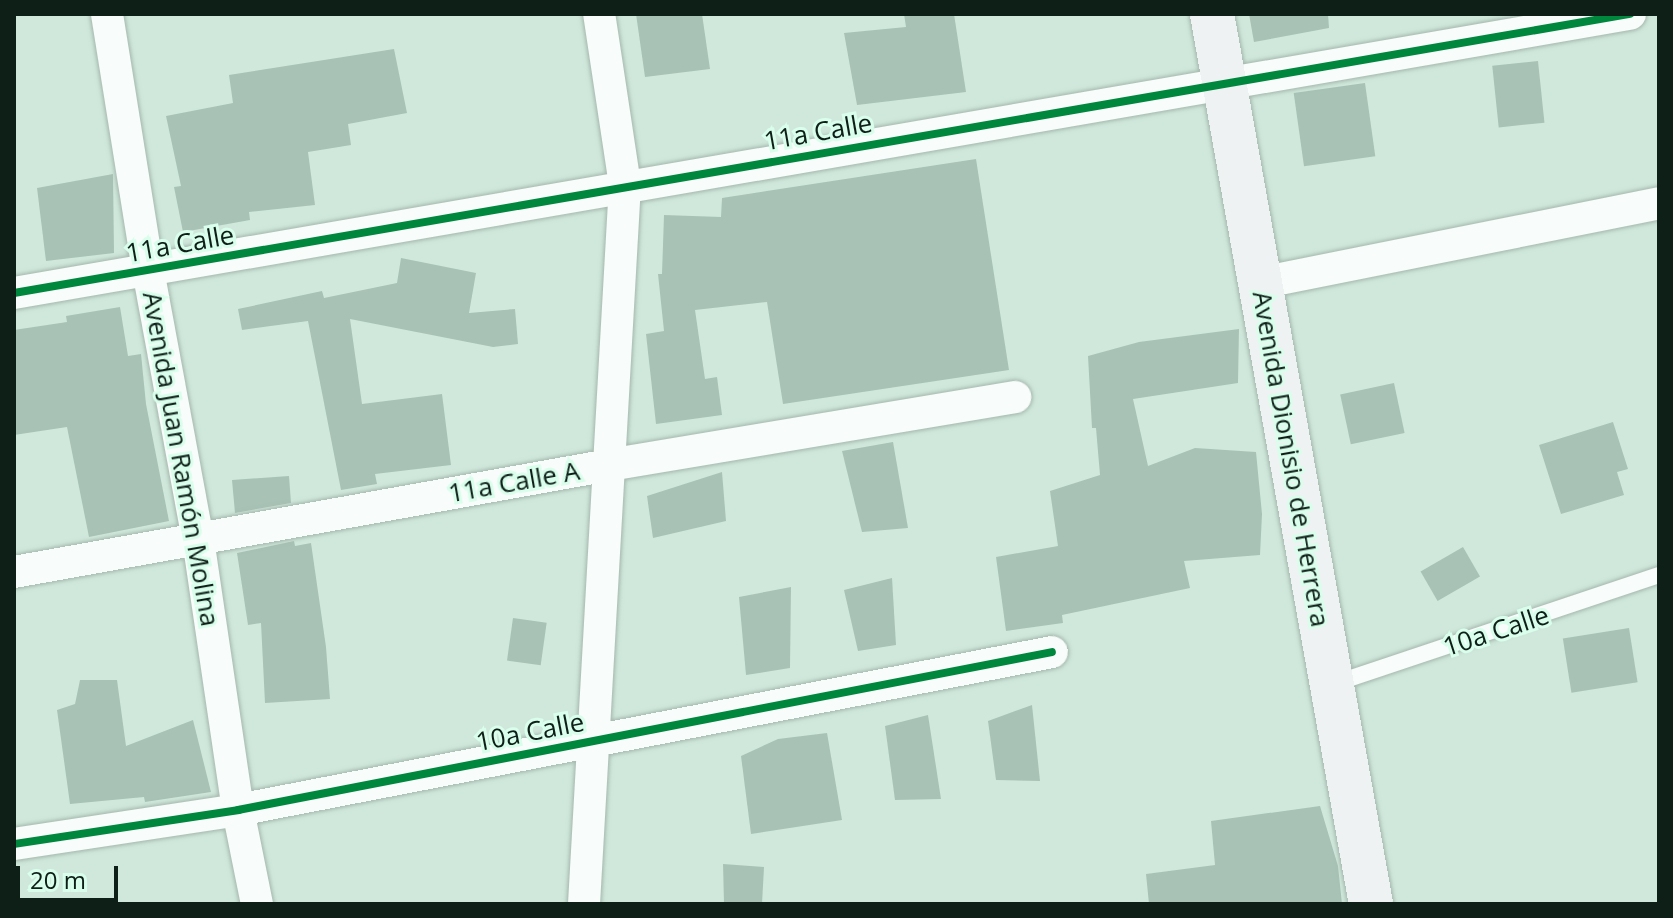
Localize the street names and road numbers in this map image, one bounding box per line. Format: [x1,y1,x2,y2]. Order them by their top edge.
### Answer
street label: 11a Calle [761,107,875,157]
street label: 11a Calle [123,219,237,269]
street label: Avenida Juan Ramón Molina [136,289,226,629]
street label: Avenida Dionisio de Herrera [1246,289,1336,629]
street label: 11a Calle A [446,455,582,509]
street label: 10a Calle [1439,599,1553,663]
street label: 10a Calle [473,706,587,758]

